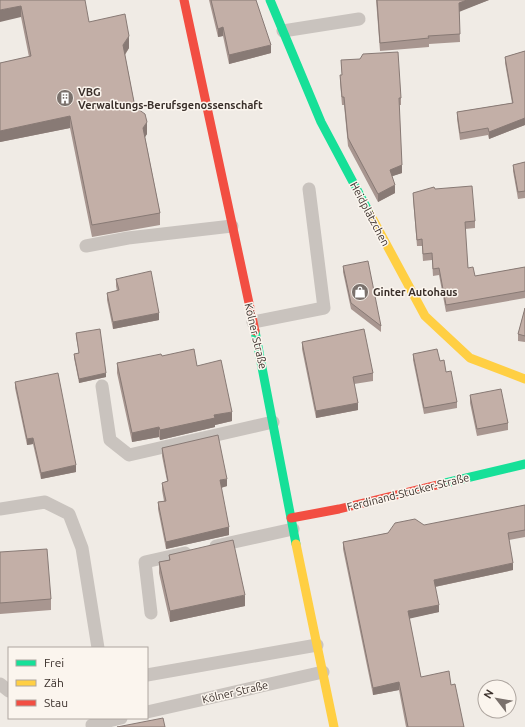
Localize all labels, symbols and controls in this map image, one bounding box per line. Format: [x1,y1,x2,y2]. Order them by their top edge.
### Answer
place label: VBG Verwaltungs-Berufsgenossenschaft [78,86,263,111]
building icon: VBG Verwaltungs-Berufsgenossenschaft [55,88,75,108]
street label: Heidplätzchen [348,180,392,248]
shop icon: Ginter Autohaus [350,282,370,302]
place label: Ginter Autohaus [373,286,458,298]
street label: Kölner Straße [243,302,269,370]
street label: Ferdinand-Stucker-Straße [346,471,470,513]
legend [8,647,148,719]
text: Frei [44,656,64,669]
text: Zäh [44,676,64,689]
street label: Kölner Straße [201,679,269,705]
north arrow [477,679,517,719]
text: N [481,687,496,700]
text: Stau [44,696,68,709]

